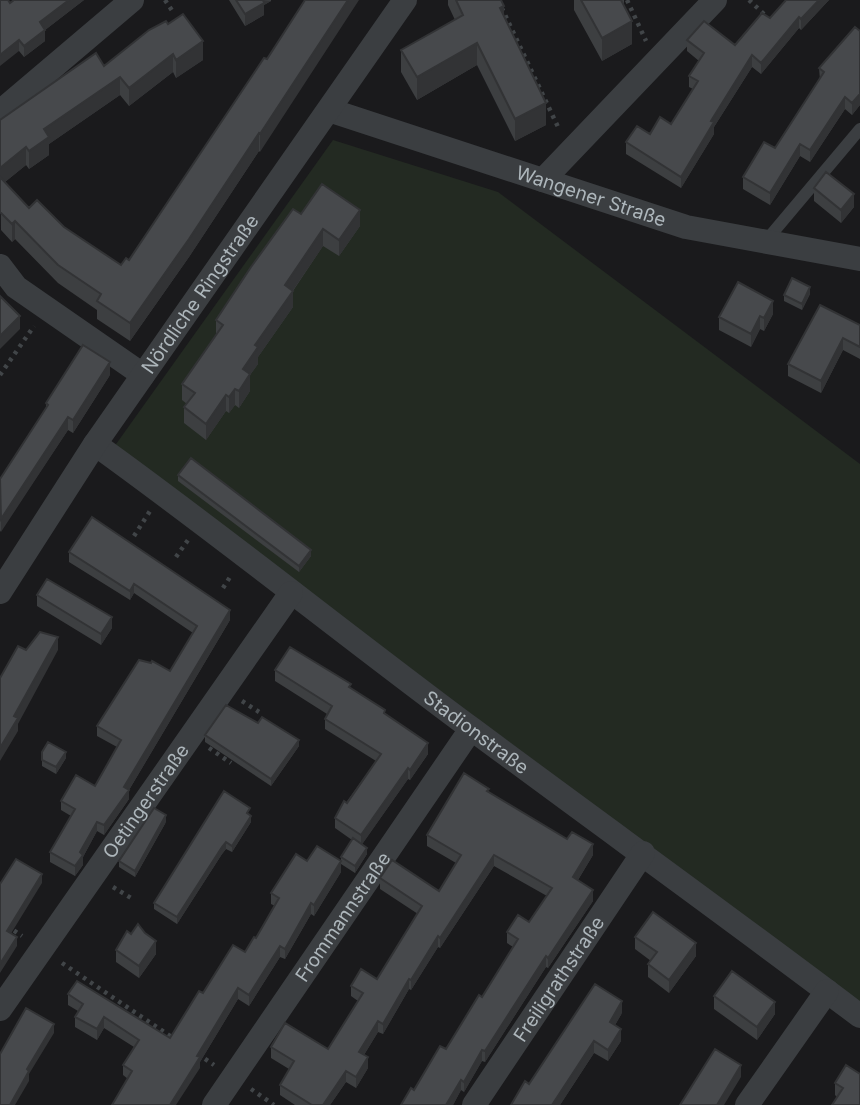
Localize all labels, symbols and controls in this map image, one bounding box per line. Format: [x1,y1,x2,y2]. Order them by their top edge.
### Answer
street label: Wangener Straße [513,161,669,232]
street label: Nördliche Ringstraße [137,210,264,378]
street label: Stadionstraße [419,686,533,779]
street label: Oetingerstraße [98,739,194,863]
street label: Frommannstraße [291,848,396,986]
street label: Freiligrathstraße [509,912,609,1046]

